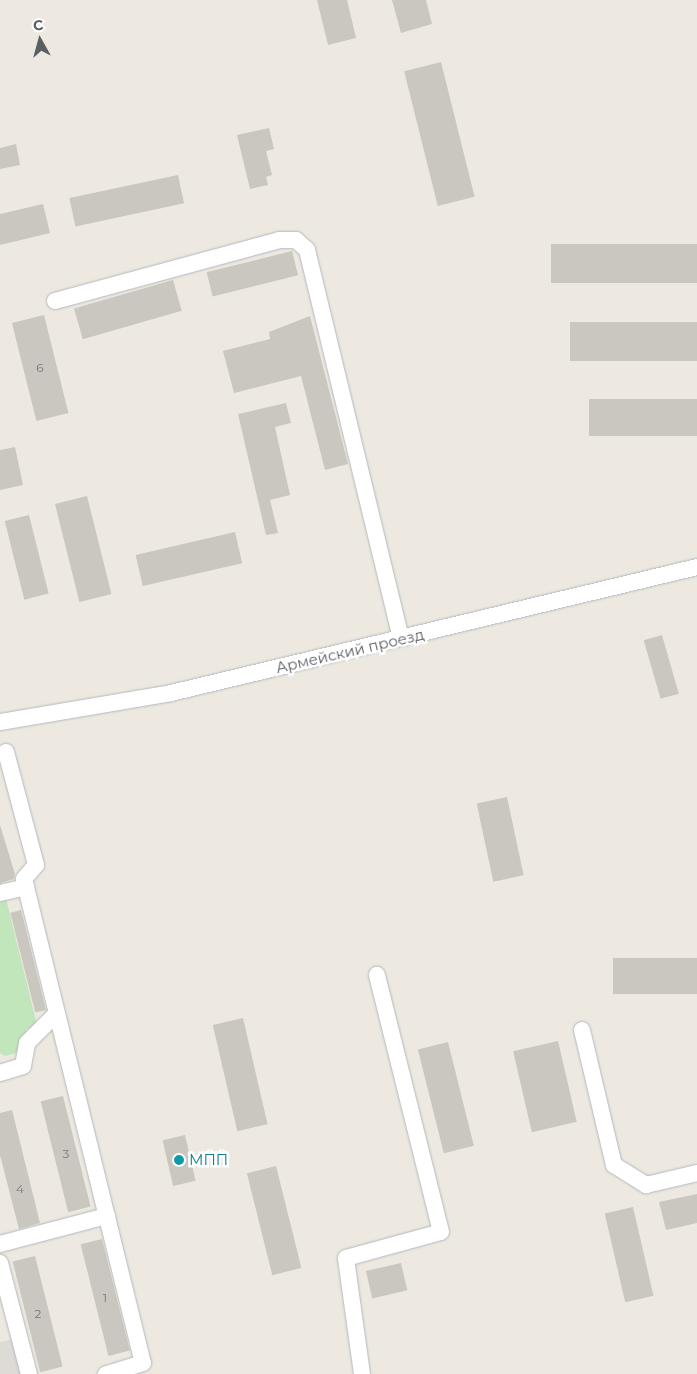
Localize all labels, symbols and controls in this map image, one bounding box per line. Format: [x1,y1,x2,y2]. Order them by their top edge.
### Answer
north arrow [15,15,65,65]
text: С [32,16,44,35]
house number: 6 [36,361,44,375]
street label: Армейский проезд [274,625,426,677]
house number: 3 [63,1147,69,1161]
place label: МПП [189,1151,228,1169]
marker: МПП [173,1154,185,1166]
house number: 4 [16,1182,24,1196]
house number: 1 [103,1291,107,1305]
house number: 2 [35,1307,41,1321]

